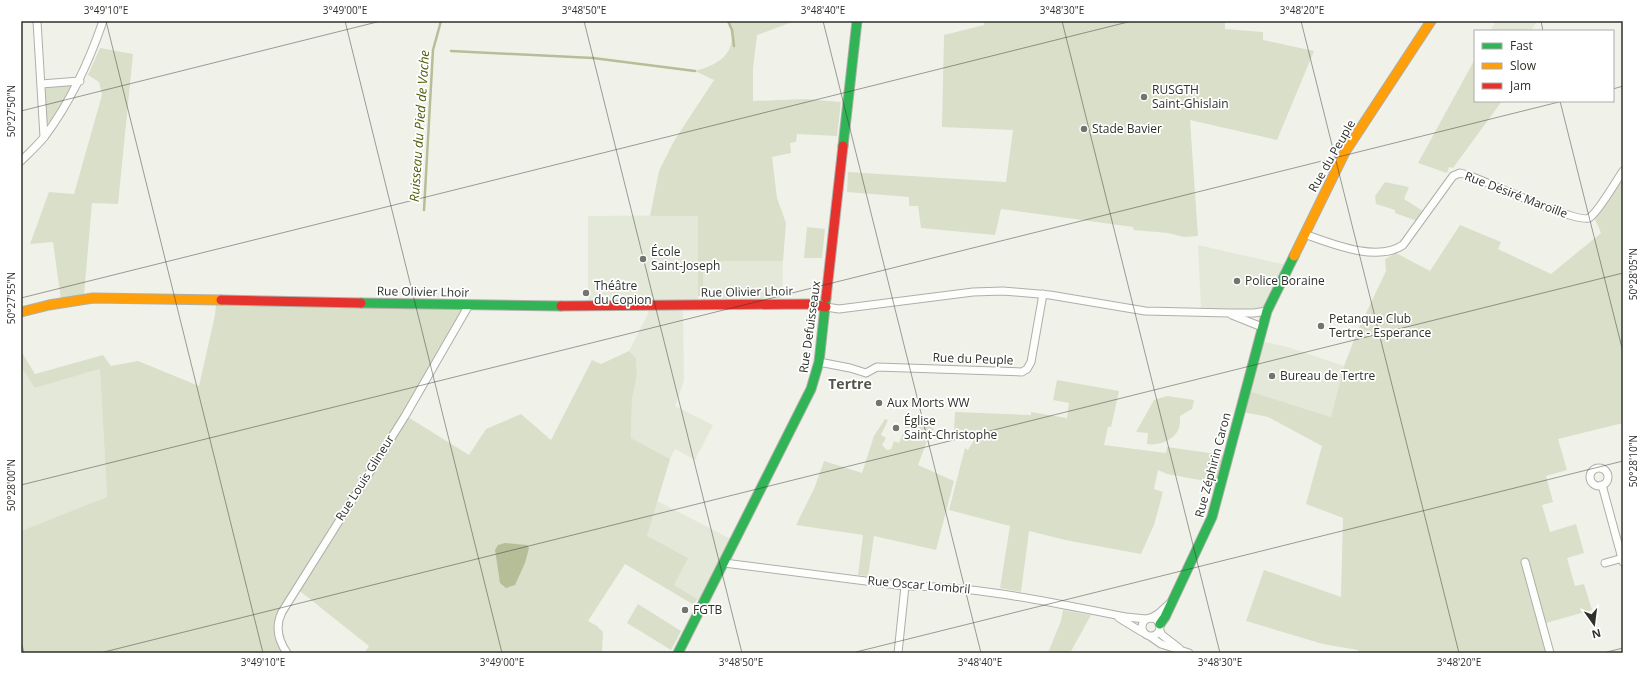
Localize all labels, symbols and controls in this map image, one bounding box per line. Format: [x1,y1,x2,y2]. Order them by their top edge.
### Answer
text: 3°49'10"E [84,3,128,17]
text: 3°49'00"E [323,3,367,17]
text: 3°48'50"E [562,3,606,17]
text: 3°48'40"E [801,3,845,17]
text: 3°48'30"E [1040,3,1084,17]
text: 3°48'20"E [1280,3,1324,17]
legend [1474,30,1614,102]
text: Fast [1510,37,1533,54]
water label: Ruisseau du Pied de Vache [405,49,433,203]
text: Slow [1510,57,1537,74]
text: Jam [1509,77,1531,94]
place label: RUSGTH Saint-Ghislain [1152,81,1229,112]
text: 50°27'50"N [4,85,18,137]
marker: RUSGTH Saint-Ghislain [1139,92,1149,102]
street label: Rue du Peuple [1304,116,1359,195]
place label: Stade Bavier [1092,120,1162,137]
marker: Stade Bavier [1079,124,1089,134]
street label: Rue Désiré Maroille [1462,167,1570,222]
place label: École Saint-Joseph [651,243,720,274]
text: 50°28'05"N [1626,248,1640,300]
marker: École Saint-Joseph [638,254,648,264]
text: 50°27'55"N [4,272,18,324]
place label: Police Boraine [1245,272,1325,289]
marker: Police Boraine [1232,276,1242,286]
place label: Théâtre du Copion [594,277,652,308]
street label: Rue Defuisseaux [795,279,824,374]
street label: Rue Olivier Lhoir [377,282,470,301]
street label: Rue Olivier Lhoir [701,282,794,301]
marker: Théâtre du Copion [581,288,591,298]
place label: Petanque Club Tertre - Esperance [1329,310,1431,341]
marker: Petanque Club Tertre - Esperance [1316,321,1326,331]
street label: Rue du Peuple [932,349,1014,368]
place label: Bureau de Tertre [1280,367,1376,384]
marker: Bureau de Tertre [1267,371,1277,381]
district label: Tertre [828,374,872,393]
place label: Aux Morts WW [887,394,970,411]
marker: Aux Morts WW [874,398,884,408]
street label: Rue Zéphirin Caron [1190,410,1235,519]
place label: Église Saint-Christophe [904,412,998,443]
marker: Église Saint-Christophe [891,423,901,433]
street label: Rue Louis Glineur [331,431,398,524]
text: 50°28'10"N [1626,435,1640,487]
text: 50°28'00"N [4,459,18,511]
street label: Rue Oscar Lombril [867,572,971,597]
place label: FGTB [693,601,723,618]
north arrow [1574,604,1614,644]
marker: FGTB [680,605,690,615]
text: N [1590,626,1603,643]
text: 3°49'10"E [241,655,285,669]
text: 3°49'00"E [480,655,524,669]
text: 3°48'50"E [719,655,763,669]
text: 3°48'40"E [958,655,1002,669]
text: 3°48'30"E [1198,655,1242,669]
text: 3°48'20"E [1437,655,1481,669]

